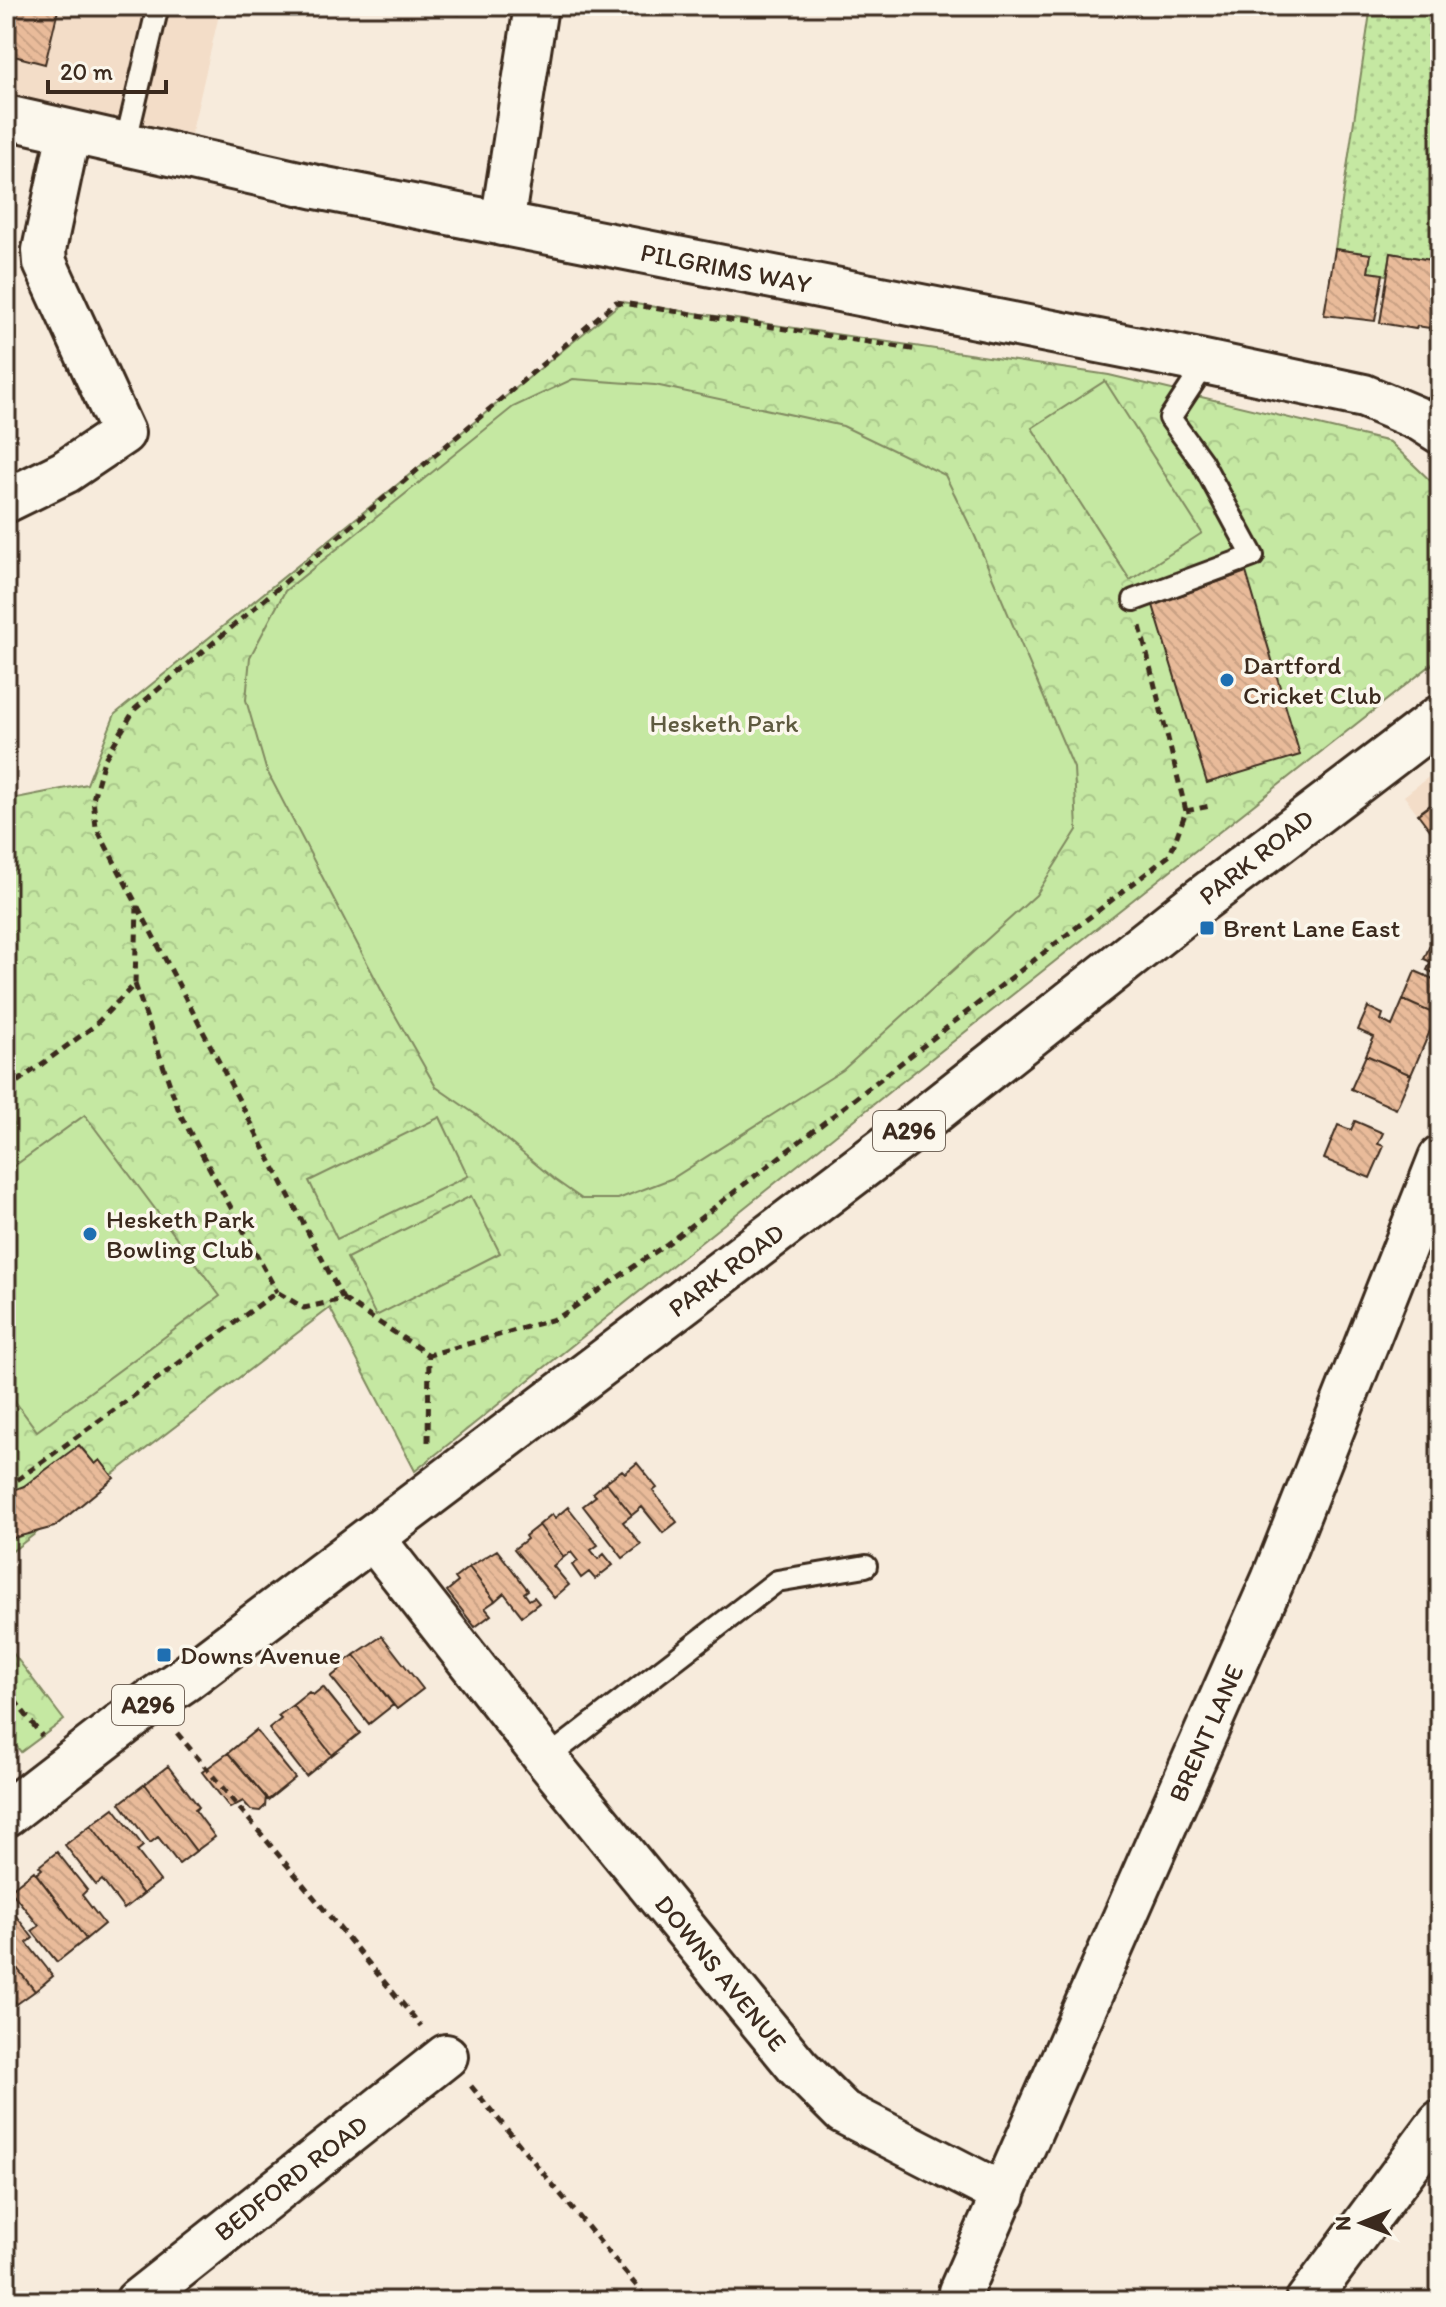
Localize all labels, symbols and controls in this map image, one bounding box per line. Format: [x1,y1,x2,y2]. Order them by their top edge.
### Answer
scale bar [48,44,166,94]
text: 20 m [60,57,113,86]
street label: PILGRIMS WAY [638,236,814,300]
place label: Dartford Cricket Club [1243,649,1382,711]
marker: Dartford Cricket Club [1218,671,1236,689]
park label: Hesketh Park [650,707,799,739]
street label: PARK ROAD [1192,802,1320,912]
place label: Brent Lane East [1223,912,1400,944]
marker: Brent Lane East [1198,919,1216,937]
road number: A296 [873,1111,945,1151]
place label: Hesketh Park Bowling Club [106,1203,255,1265]
street label: PARK ROAD [662,1216,790,1324]
marker: Hesketh Park Bowling Club [81,1225,99,1243]
place label: Downs Avenue [180,1639,341,1671]
marker: Downs Avenue [155,1646,173,1664]
street label: BRENT LANE [1161,1659,1251,1807]
road number: A296 [112,1685,184,1725]
street label: DOWNS AVENUE [648,1888,794,2058]
street label: BEDFORD ROAD [208,2108,374,2248]
north arrow [1322,2183,1402,2263]
text: N [1329,2216,1356,2231]

